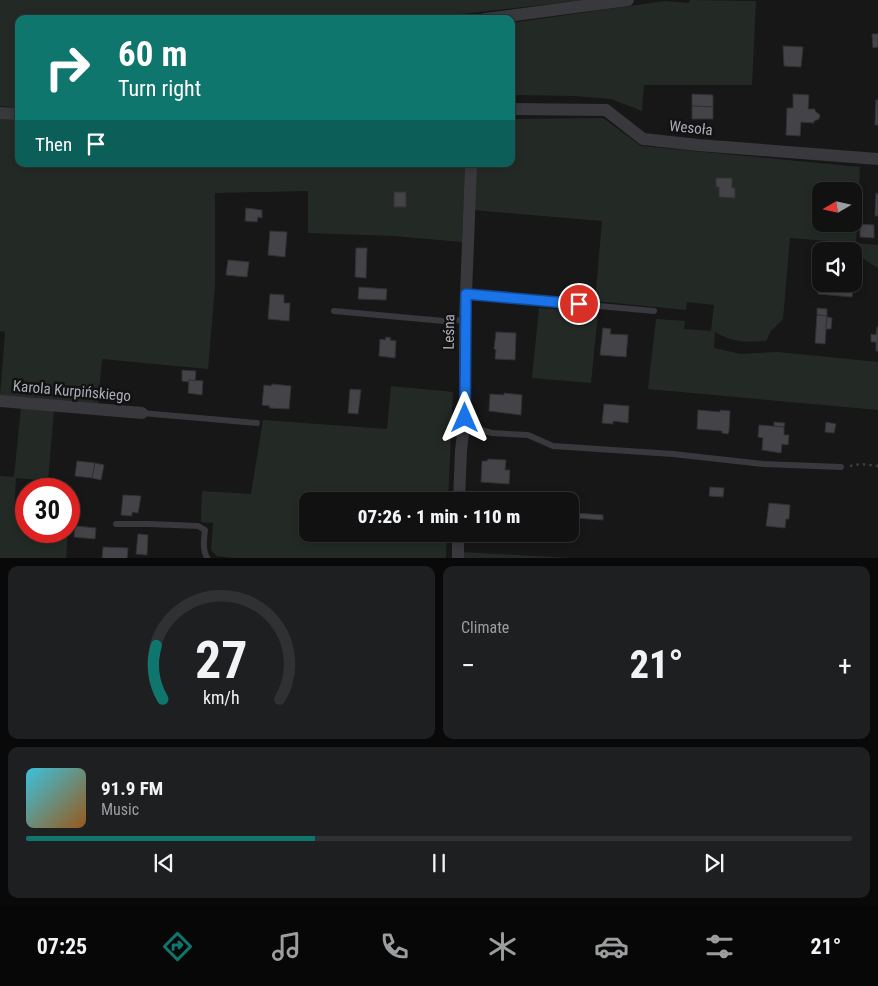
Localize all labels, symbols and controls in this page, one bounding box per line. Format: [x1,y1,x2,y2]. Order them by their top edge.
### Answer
text: 60 m [118,34,187,75]
icon: right [35,35,100,100]
text: Turn right [118,76,201,101]
street label: Wesoła [668,117,714,139]
icon: arrive [82,130,110,158]
text: Then [35,133,72,156]
north arrow [812,182,862,232]
map controls [812,182,862,292]
button: sound [812,242,862,292]
pin [558,283,600,325]
icon: arrive [565,290,593,318]
street label: Leśna [440,314,458,350]
street label: Karola Kurpińskiego [12,377,132,405]
position arrow [438,391,490,443]
speed limit sign: 30 [15,478,80,543]
text: 07:26 · 1 min · 110 m [358,505,520,528]
text: Climate [461,618,509,637]
text: 27 [195,630,248,691]
text: 21° [630,643,683,687]
text: − [461,649,475,682]
text: + [838,649,852,682]
text: km/h [203,687,240,708]
text: 91.9 FM [101,777,163,800]
text: Music [101,800,139,819]
icon: previous [150,849,178,877]
icon: pause [425,849,453,877]
icon: next [700,849,728,877]
icon: directions [160,929,195,964]
icon: music [269,929,304,964]
icon: phone [377,929,412,964]
icon: climate [485,929,520,964]
icon: car [594,929,629,964]
icon: filters [702,929,737,964]
text: 07:25 [37,934,87,959]
text: 21° [810,934,841,959]

